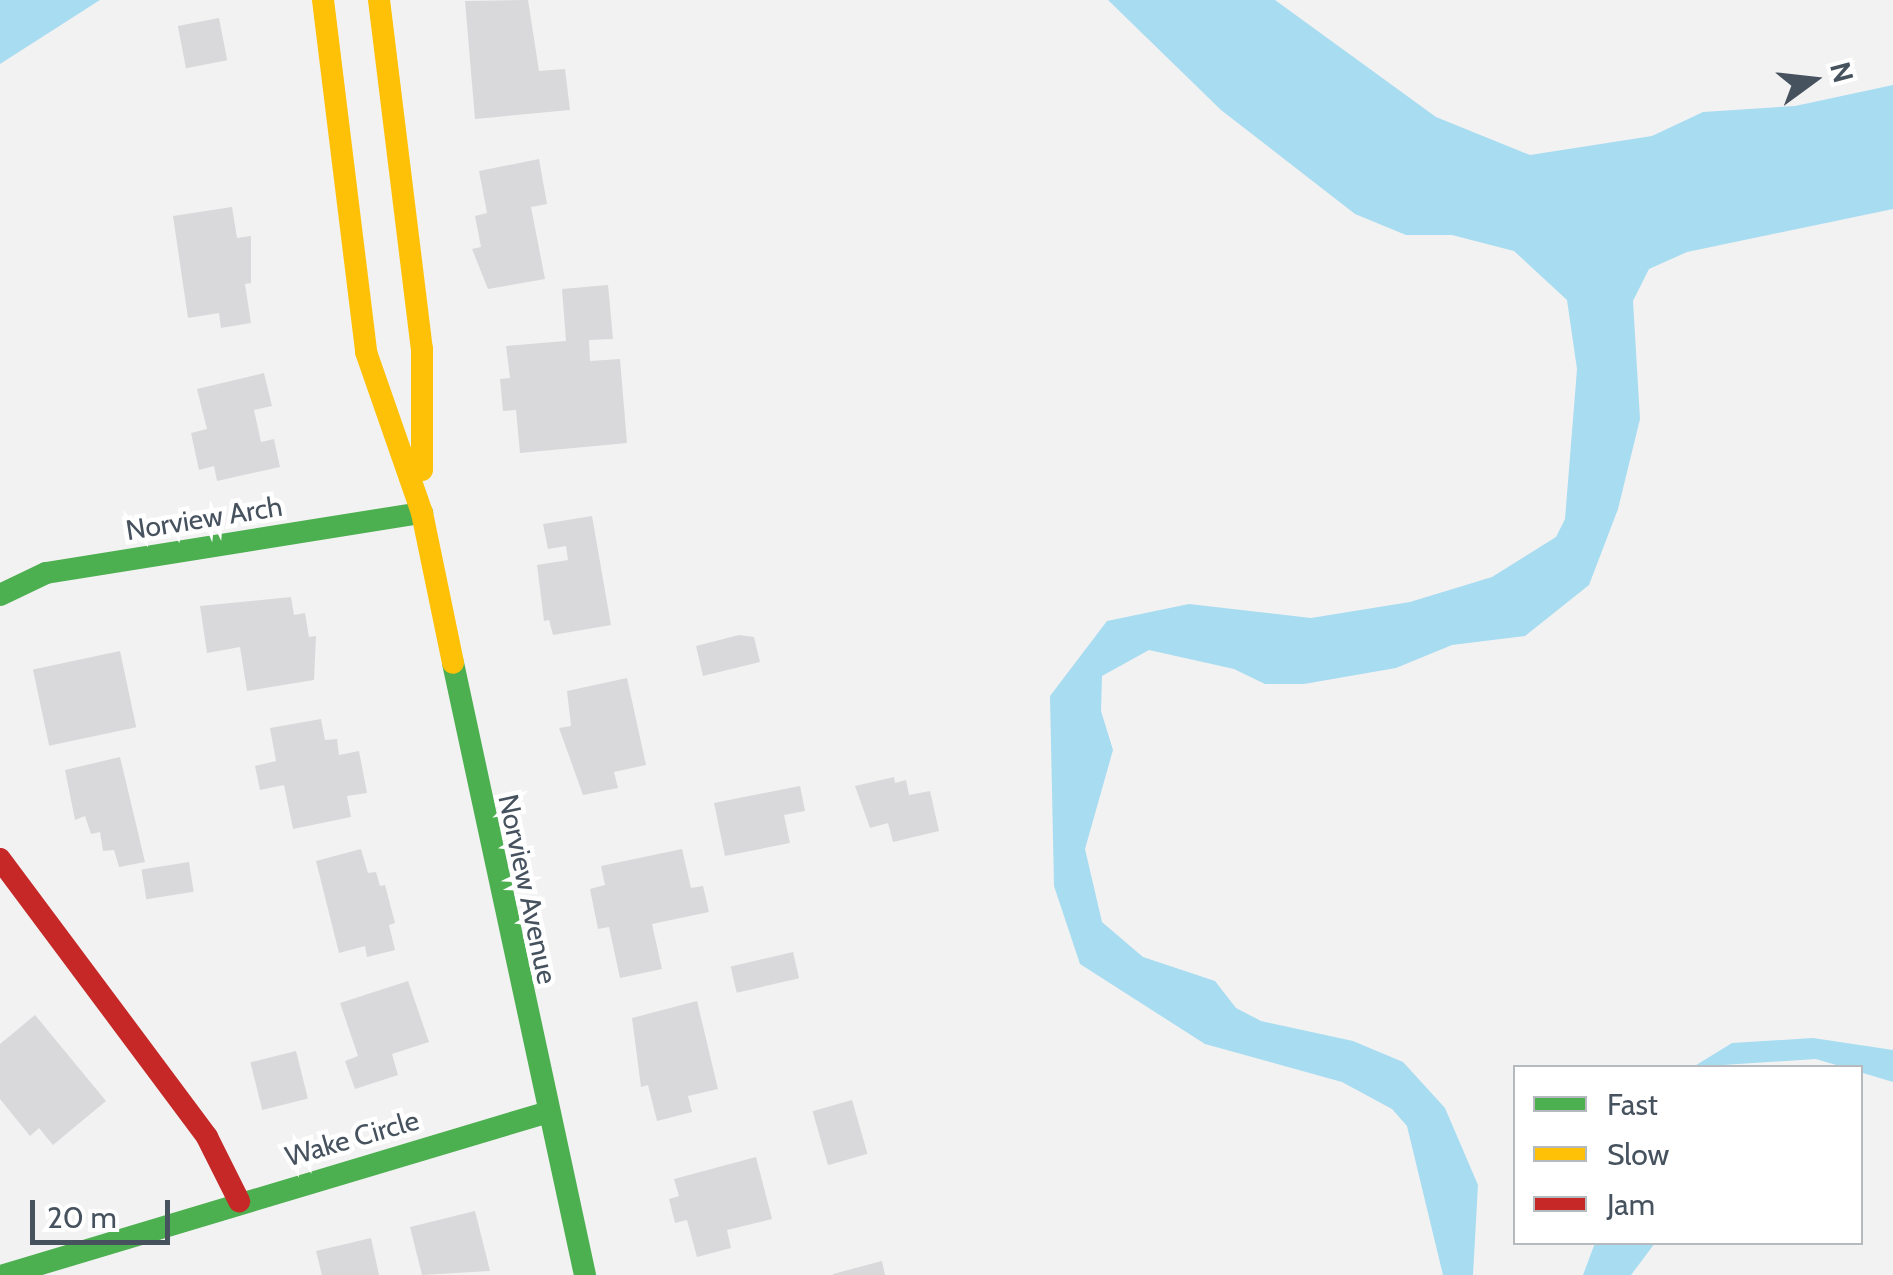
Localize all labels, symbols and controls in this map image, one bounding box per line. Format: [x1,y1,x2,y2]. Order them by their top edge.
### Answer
north arrow [1763,30,1863,130]
text: N [1823,58,1861,86]
street label: Norview Arch [123,489,285,547]
street label: Norview Avenue [492,791,564,987]
legend [1513,1065,1863,1245]
text: Fast [1607,1086,1658,1123]
street label: Wake Circle [281,1103,423,1173]
text: Slow [1607,1136,1669,1173]
scale bar [35,1180,175,1242]
text: Jam [1607,1186,1655,1223]
text: 20 m [47,1199,117,1236]

